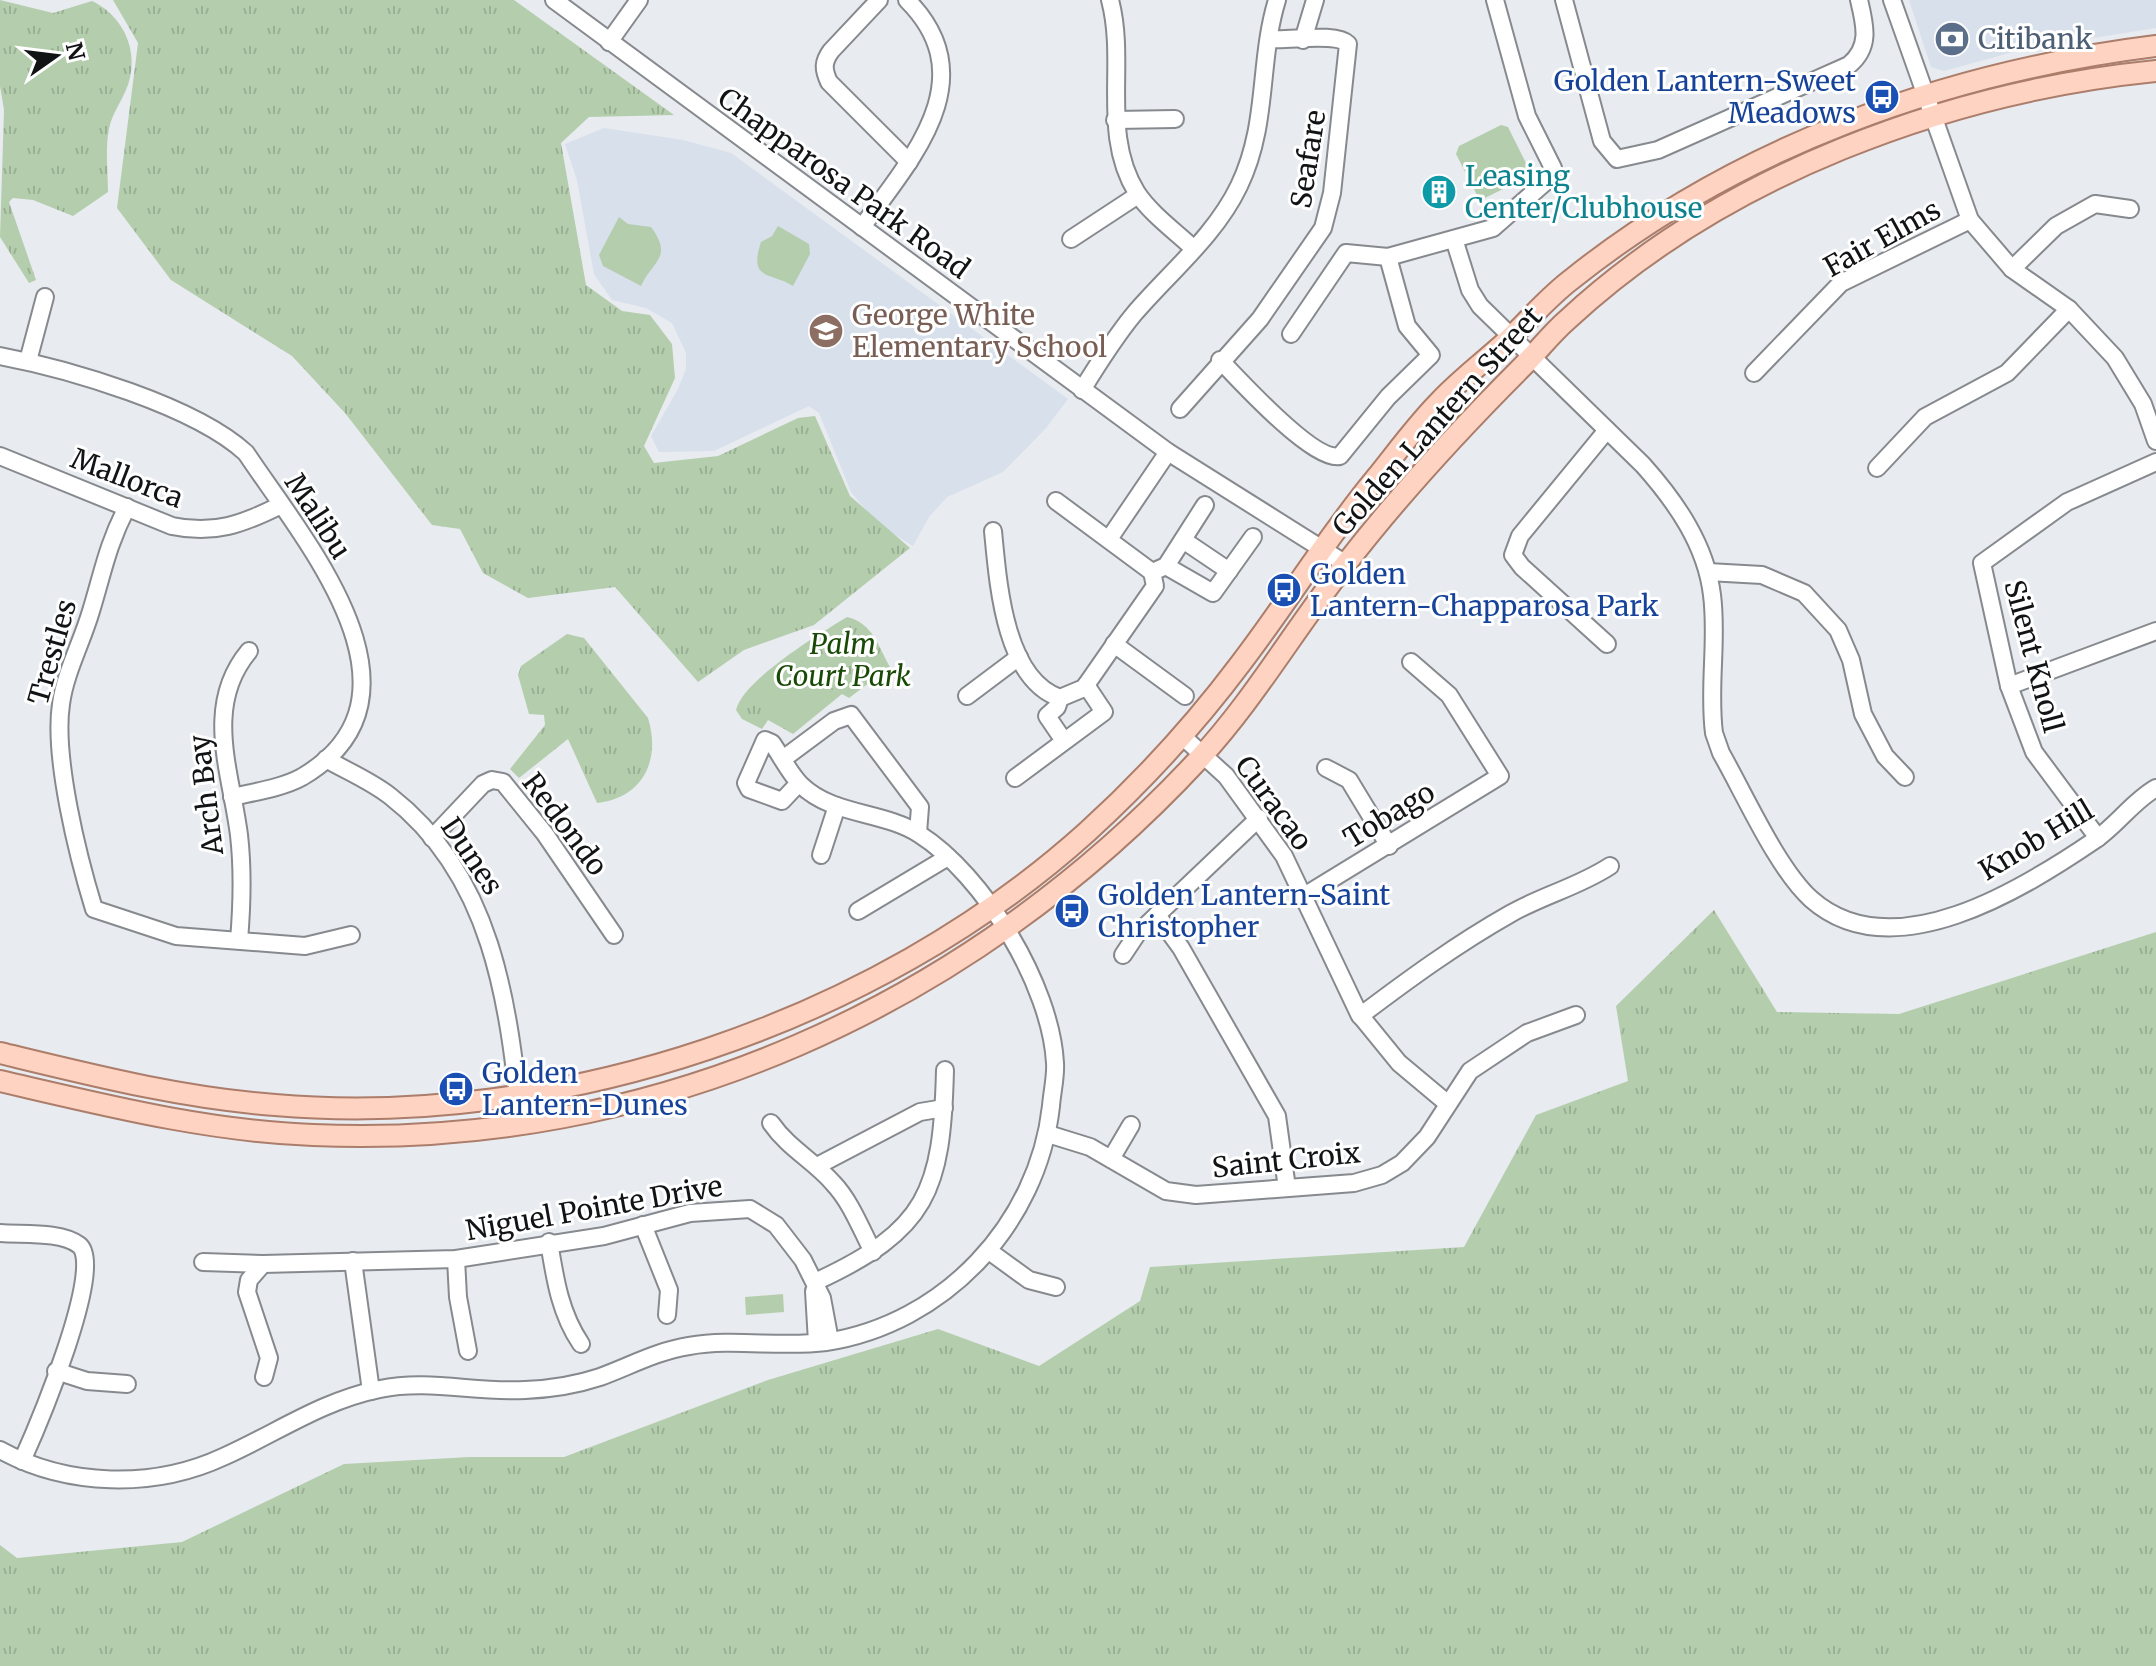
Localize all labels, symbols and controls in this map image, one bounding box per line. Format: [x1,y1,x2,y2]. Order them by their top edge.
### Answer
north arrow [16,16,96,96]
bank icon: Citibank [1933,20,1971,58]
place label: Citibank [1978,21,2093,57]
text: N [60,39,91,64]
place label: Golden Lantern-Sweet Meadows [1554,63,1856,131]
bus stop icon: Golden Lantern-Sweet Meadows [1863,78,1901,116]
street label: Chapparosa Park Road [711,80,977,286]
street label: Seafare [1282,107,1334,211]
place label: Leasing Center/Clubhouse [1465,158,1702,226]
building icon: Leasing Center/Clubhouse [1420,173,1458,211]
street label: Fair Elms [1817,191,1947,285]
place label: George White Elementary School [852,297,1107,365]
street label: Golden Lantern Street [1324,299,1550,543]
school or university icon: George White Elementary School [807,312,845,350]
street label: Mallorca [66,440,188,516]
street label: Malibu [277,466,359,566]
place label: Golden Lantern-Chapparosa Park [1310,556,1659,624]
bus stop icon: Golden Lantern-Chapparosa Park [1265,571,1303,609]
street label: Silent Knoll [1996,576,2072,736]
street label: Trestles [20,595,84,709]
park label: Palm Court Park [775,626,911,694]
street label: Arch Bay [181,732,231,858]
street label: Curacao [1228,749,1320,857]
street label: Redondo [515,765,615,883]
street label: Tobago [1337,774,1441,856]
street label: Knob Hill [1972,792,2100,888]
street label: Dunes [433,810,511,902]
place label: Golden Lantern-Saint Christopher [1098,877,1390,945]
bus stop icon: Golden Lantern-Saint Christopher [1053,892,1091,930]
place label: Golden Lantern-Dunes [482,1055,688,1123]
bus stop icon: Golden Lantern-Dunes [437,1070,475,1108]
street label: Saint Croix [1210,1134,1362,1186]
street label: Niguel Pointe Drive [463,1168,725,1248]

